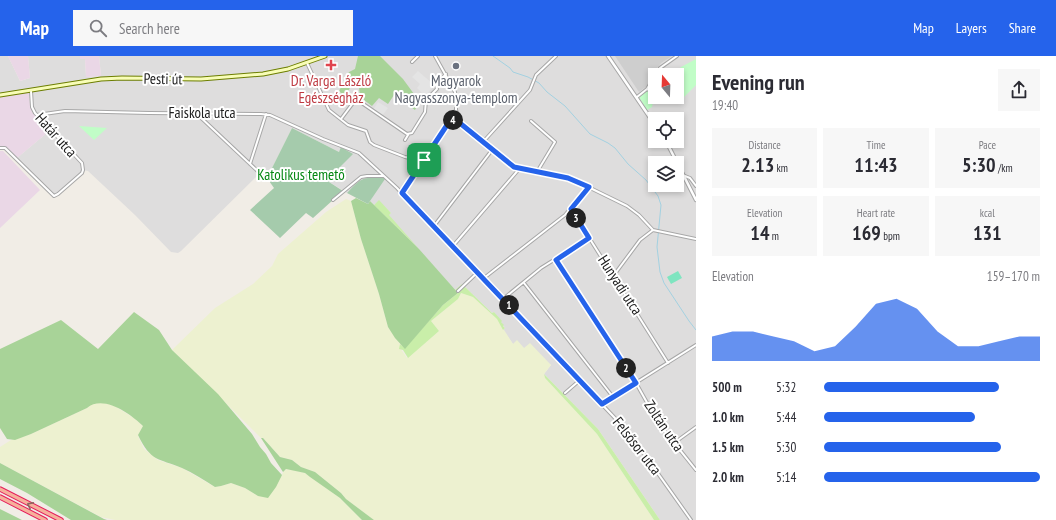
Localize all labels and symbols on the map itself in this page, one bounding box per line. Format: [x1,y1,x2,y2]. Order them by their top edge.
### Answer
marker: Dr. Varga László Egészségház [325,59,337,71]
marker: Magyarok Nagyasszonya-templom [451,61,461,71]
north arrow [648,68,684,104]
street label: Pesti út [143,69,183,88]
place label: Dr. Varga László Egészségház [291,71,371,107]
place label: Magyarok Nagyasszonya-templom [395,71,517,107]
street label: Faiskola utca [168,103,236,122]
street label: Határ utca [31,108,81,161]
pin: 4 [443,110,463,130]
pin [407,143,441,177]
park label: Katolikus temető [257,165,345,184]
pin: 3 [566,208,586,228]
street label: Hunyadi utca [594,251,647,318]
pin: 1 [499,295,519,315]
pin: 2 [616,358,636,378]
street label: Zoltán utca [640,396,688,455]
street label: Felsősor utca [609,413,666,478]
one-way arrow [27,502,34,509]

